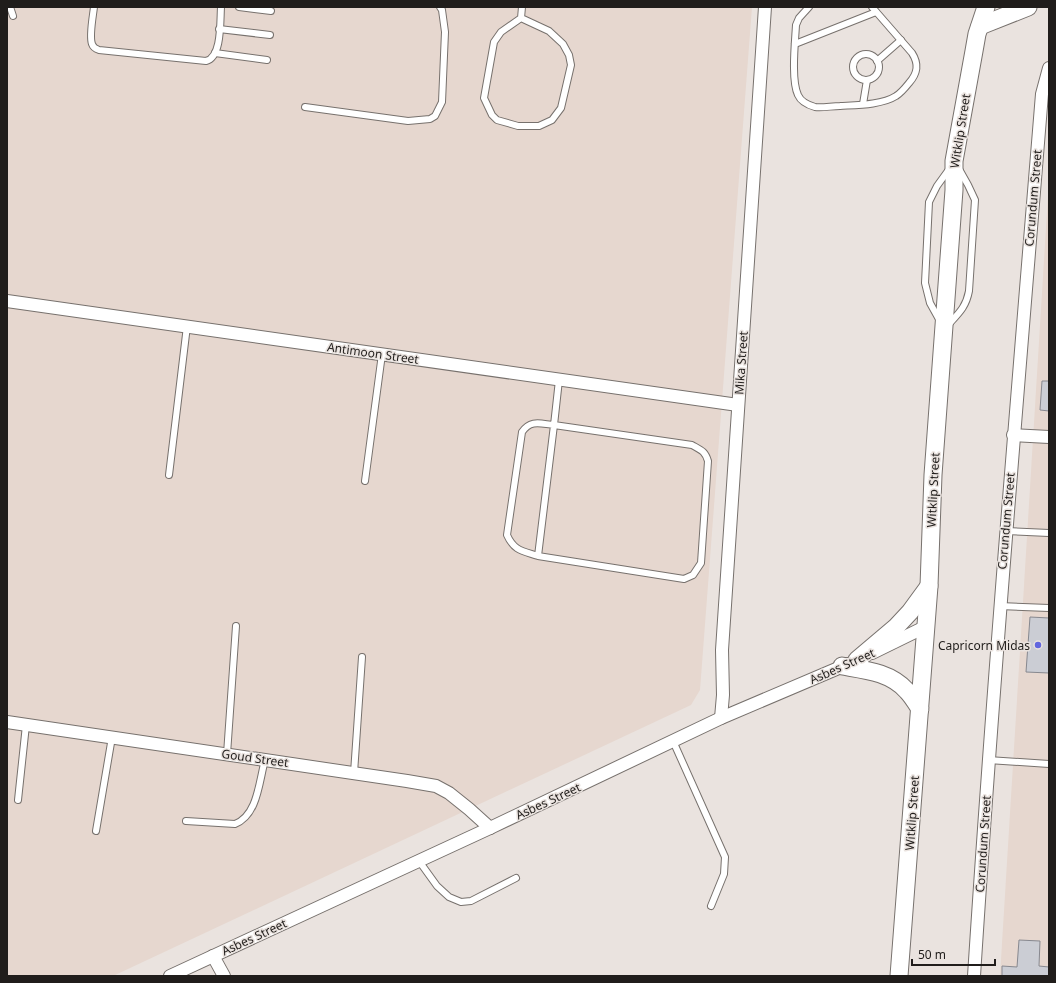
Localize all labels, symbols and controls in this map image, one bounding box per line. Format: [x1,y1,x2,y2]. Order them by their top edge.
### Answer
street label: Witklip Street [946,92,974,169]
street label: Corundum Street [1020,148,1046,247]
street label: Mika Street [730,330,752,395]
street label: Antimoon Street [326,338,421,368]
street label: Witklip Street [923,451,943,528]
street label: Corundum Street [993,471,1019,570]
place label: Capricorn Midas [938,637,1030,654]
marker: Capricorn Midas [1033,640,1043,650]
street label: Asbes Street [807,644,878,688]
street label: Goud Street [220,745,290,771]
street label: Witklip Street [901,774,923,851]
street label: Asbes Street [513,778,584,823]
street label: Corundum Street [971,794,995,893]
street label: Asbes Street [219,914,290,959]
scale bar [912,941,995,967]
text: 50 m [918,946,946,963]

